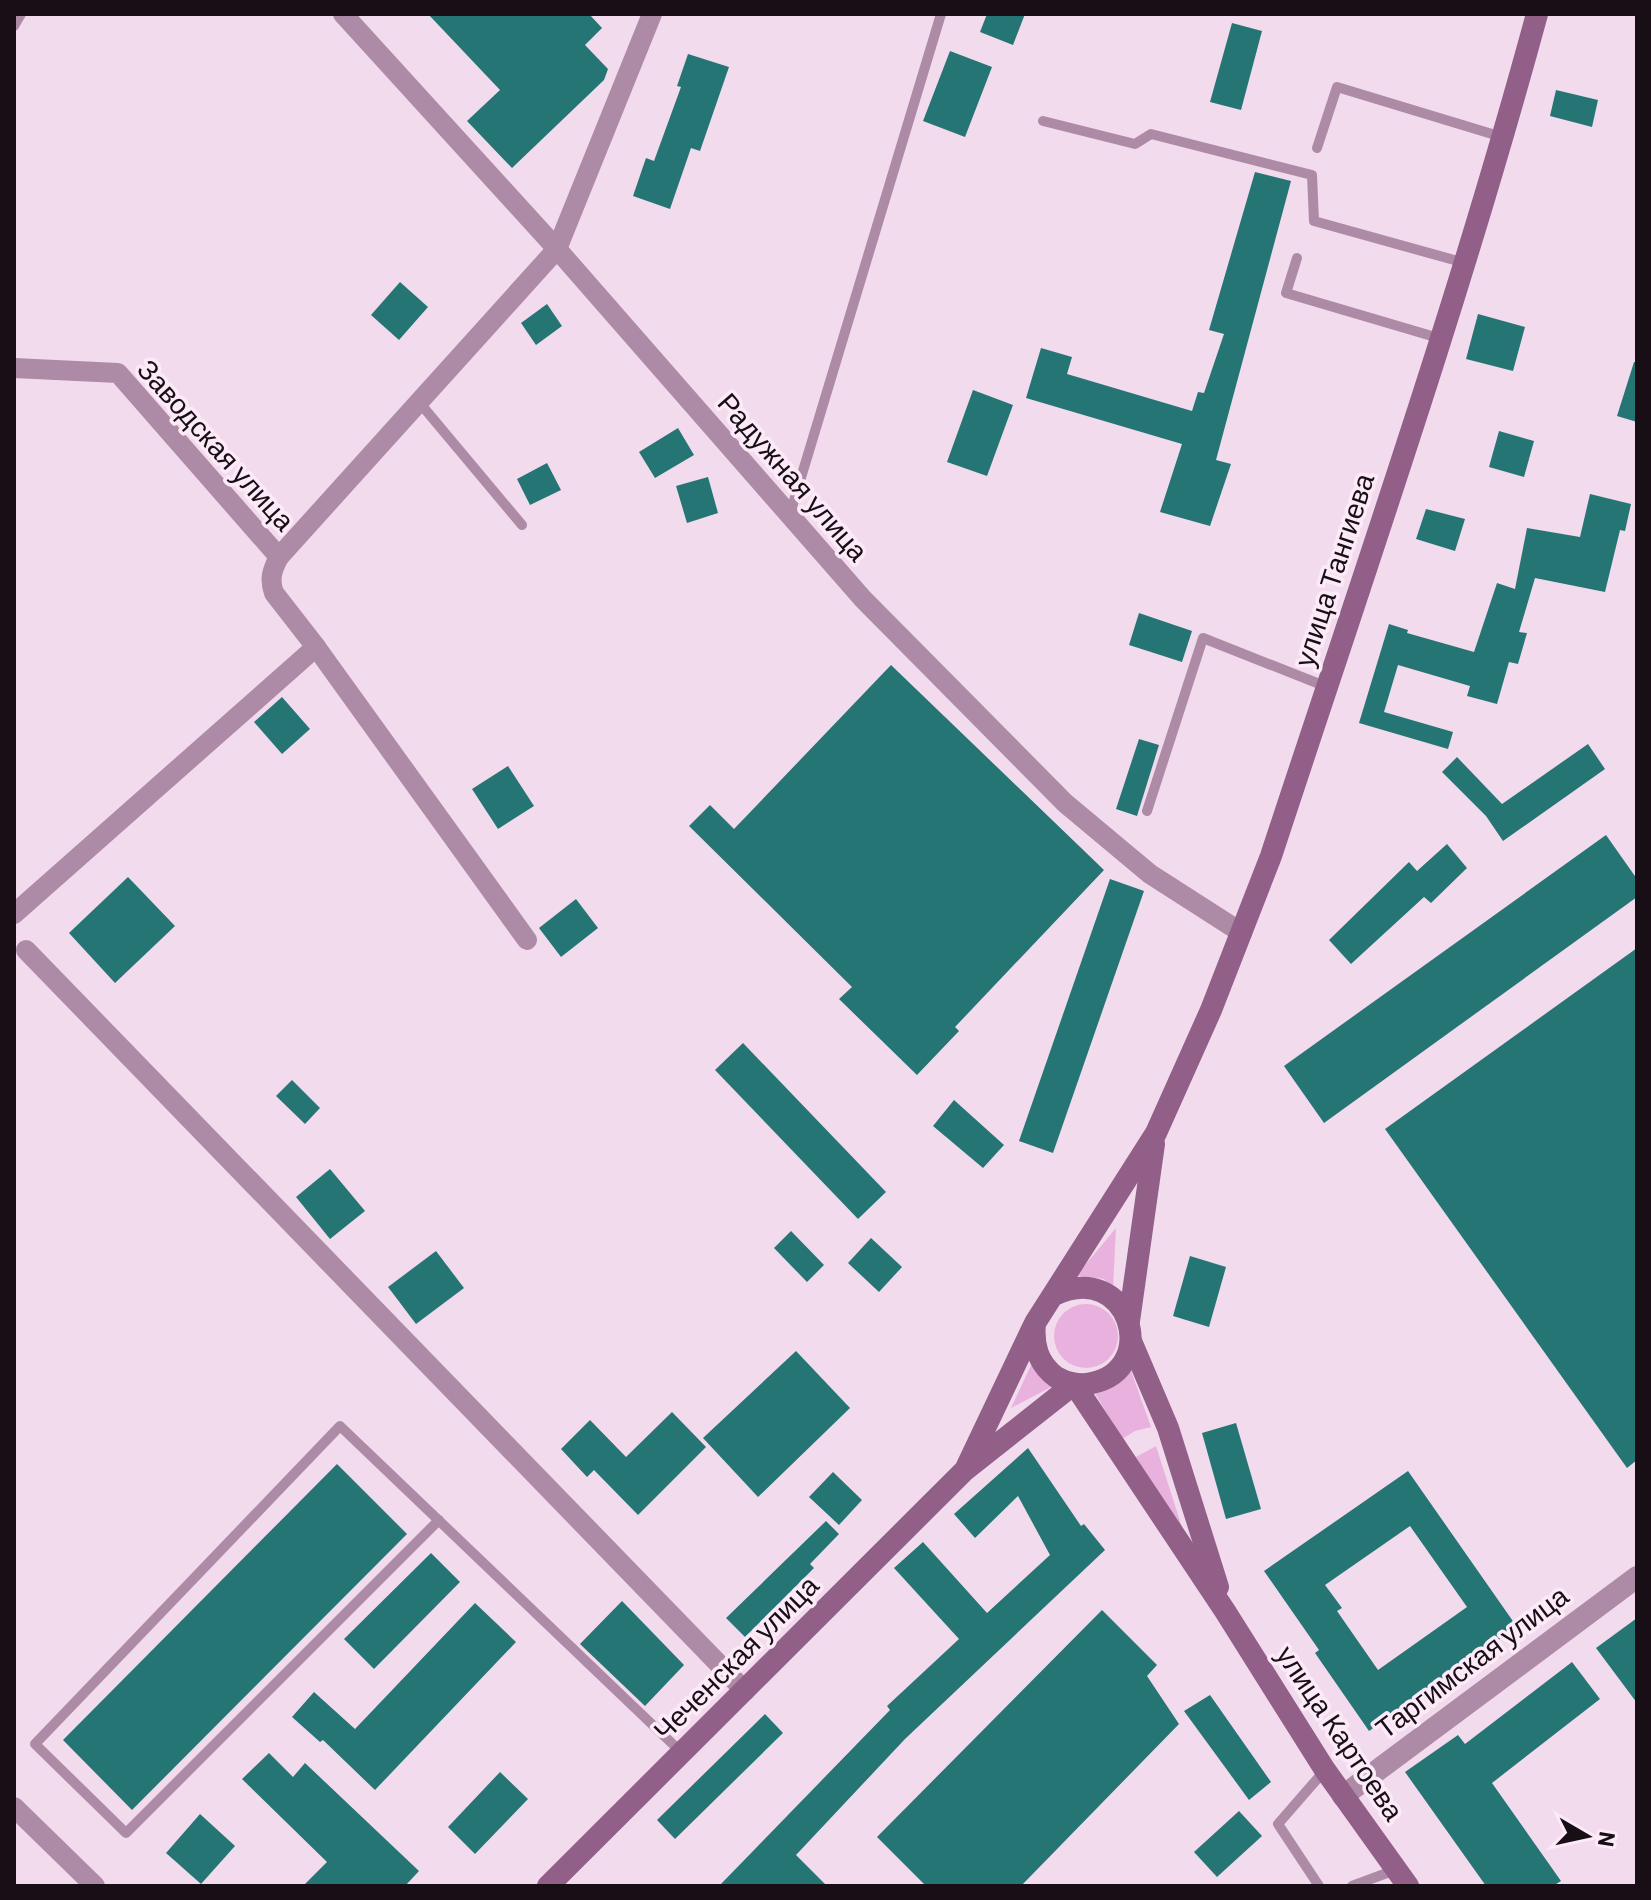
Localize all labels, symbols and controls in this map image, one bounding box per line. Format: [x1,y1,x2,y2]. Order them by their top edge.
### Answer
street label: Заводская улица [131,352,303,537]
street label: Радужная улица [712,385,876,568]
street label: улица Тангиева [1286,468,1380,671]
street label: Чеченская улица [646,1568,825,1747]
street label: Таргимская улица [1368,1577,1575,1745]
street label: улица Картоева [1270,1639,1412,1827]
north arrow [1547,1796,1627,1876]
text: N [1594,1830,1622,1849]

